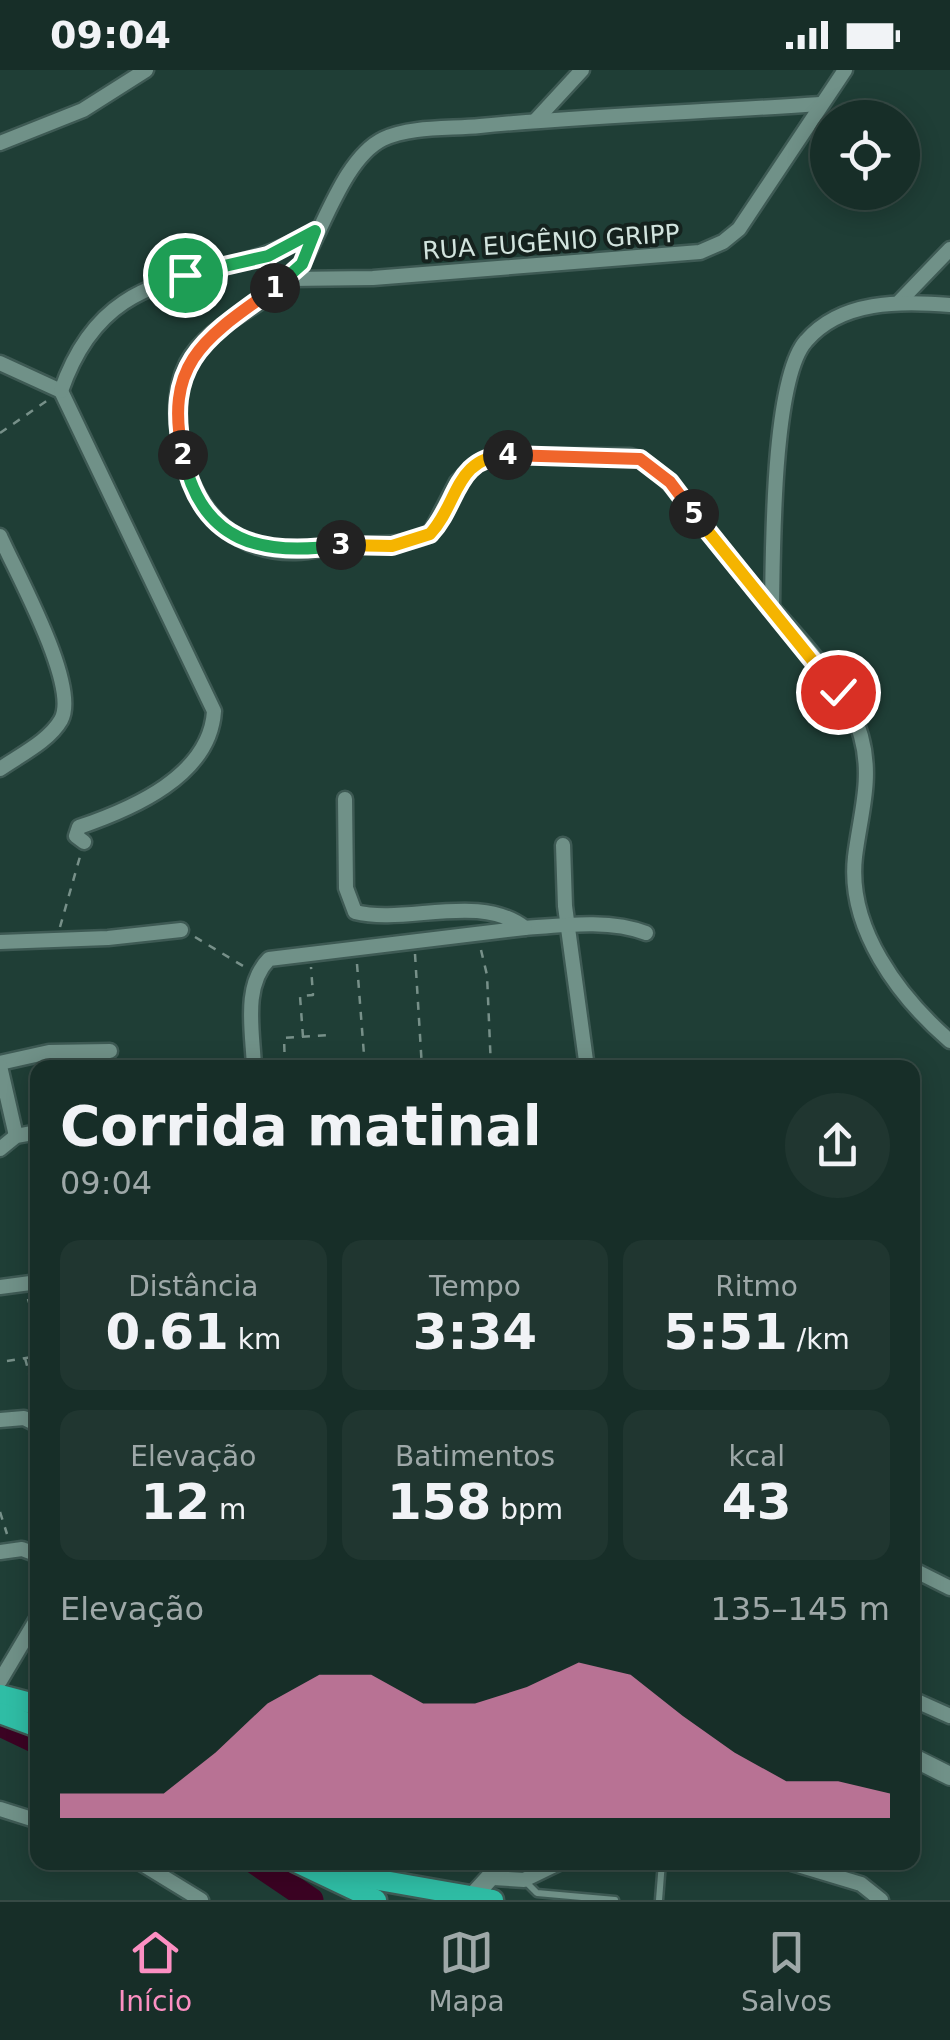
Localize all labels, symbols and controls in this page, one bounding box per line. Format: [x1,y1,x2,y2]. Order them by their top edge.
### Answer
text: 09:04 [50,13,171,57]
map controls [810,100,920,210]
button: locate [810,100,920,210]
street label: RUA EUGÊNIO GRIPP [421,219,681,265]
pin [143,233,228,318]
icon: arrive [158,248,213,303]
pin: 1 [250,263,300,313]
text: 1 [265,271,285,304]
pin: 2 [158,430,208,480]
pin: 4 [483,430,533,480]
text: 2 [173,438,193,471]
text: 4 [498,438,518,471]
pin: 5 [669,489,719,539]
text: 5 [684,497,704,530]
pin: 3 [316,520,366,570]
text: 3 [331,528,351,561]
pin [796,650,881,735]
icon: check [811,665,866,720]
button: share [785,1093,890,1198]
text: Corrida matinal [60,1094,542,1158]
text: 09:04 [60,1164,152,1202]
text: Distância [128,1270,258,1303]
text: Tempo [429,1270,521,1303]
text: Ritmo [715,1270,798,1303]
text: 0.61 [105,1303,229,1361]
text: 3:34 [413,1303,537,1361]
text: 5:51 [664,1303,788,1361]
text: km [229,1323,281,1356]
text: /km [788,1323,850,1356]
text: Elevação [130,1440,256,1473]
text: Batimentos [395,1440,555,1473]
text: kcal [728,1440,785,1473]
text: 12 [140,1473,210,1531]
text: 158 [387,1473,491,1531]
text: 43 [722,1473,791,1531]
text: m [210,1493,246,1526]
text: bpm [491,1493,563,1526]
text: Elevação [60,1590,204,1628]
text: 135–145 m [711,1590,890,1628]
tab: Início [118,1925,192,2018]
tab: Mapa [428,1925,505,2018]
tab: Salvos [741,1925,832,2018]

